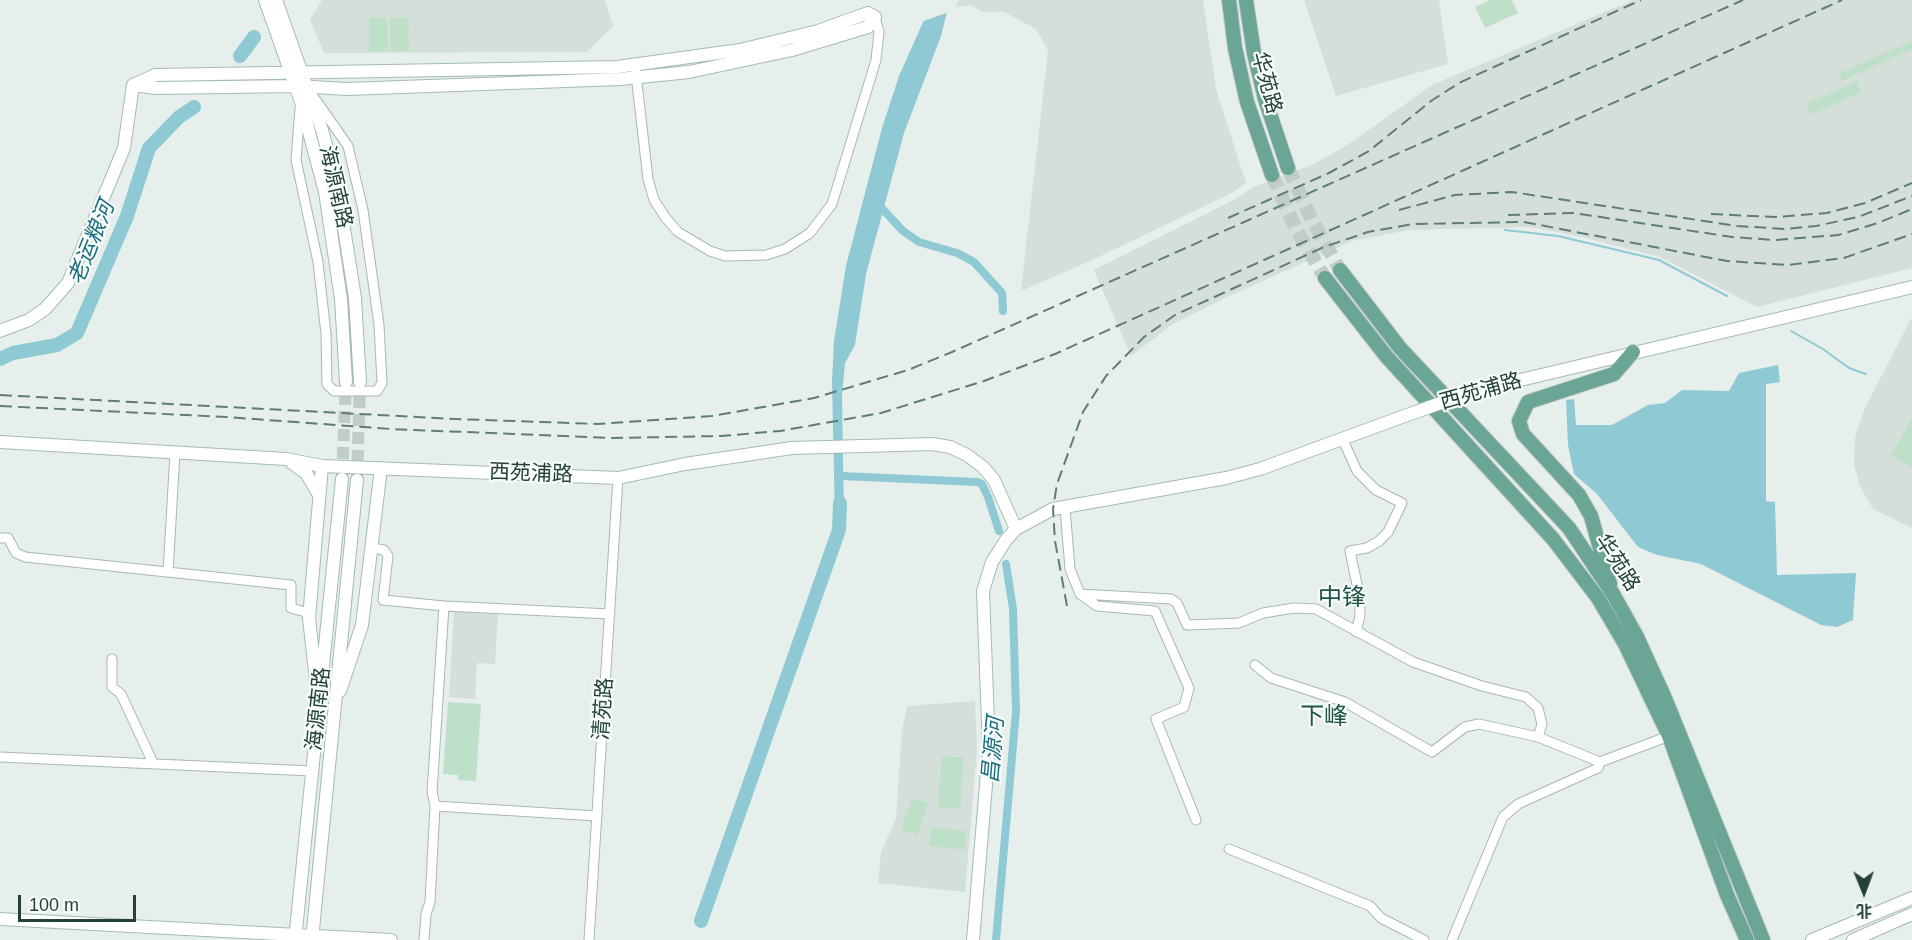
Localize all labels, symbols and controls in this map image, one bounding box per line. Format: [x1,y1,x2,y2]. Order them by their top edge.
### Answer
street label: 华苑路 [1246,49,1286,117]
street label: 海源南路 [313,143,357,231]
water label: 老运粮河 [63,197,121,289]
street label: 西苑浦路 [1437,368,1525,416]
street label: 西苑浦路 [489,460,573,488]
street label: 华苑路 [1589,530,1645,596]
district label: 中锋 [1318,584,1366,612]
street label: 海源南路 [302,666,336,752]
street label: 清苑路 [589,677,619,741]
district label: 下峰 [1300,703,1348,731]
water label: 昌源河 [978,716,1010,784]
north arrow [1834,862,1894,922]
scale bar [21,883,140,921]
text: 100 m [29,895,79,915]
text: 北 [1856,902,1872,919]

